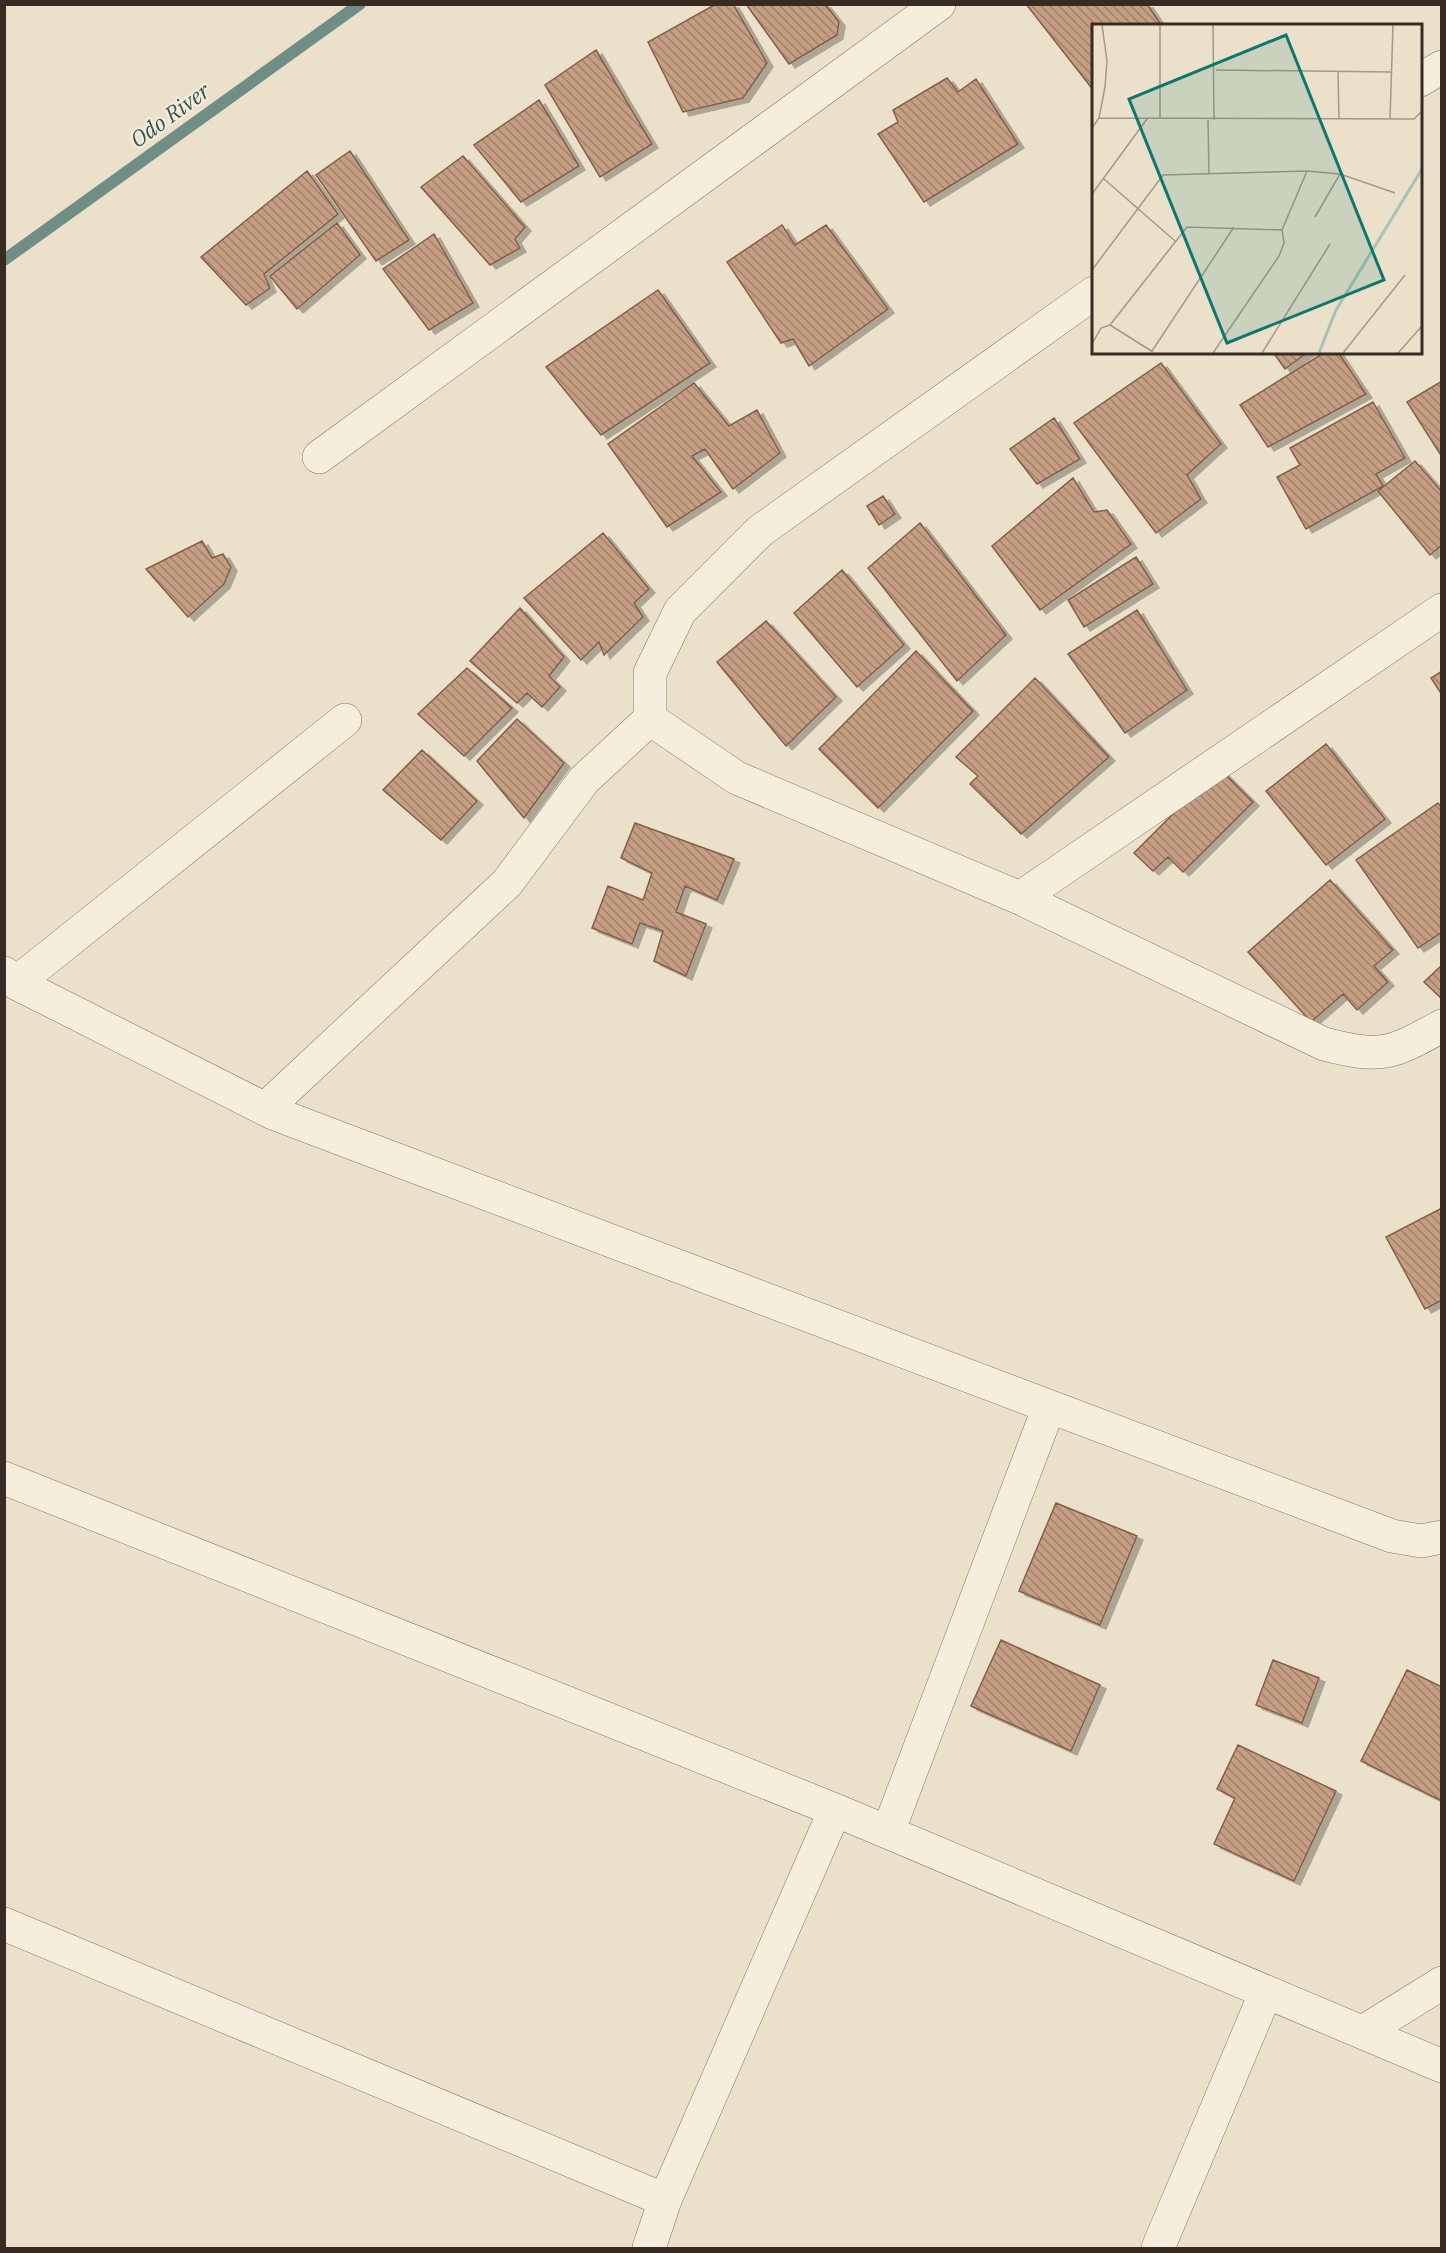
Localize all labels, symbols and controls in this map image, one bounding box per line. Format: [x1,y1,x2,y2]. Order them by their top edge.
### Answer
inset map [1092,24,1422,354]
water label: Odo River [124,75,217,153]

